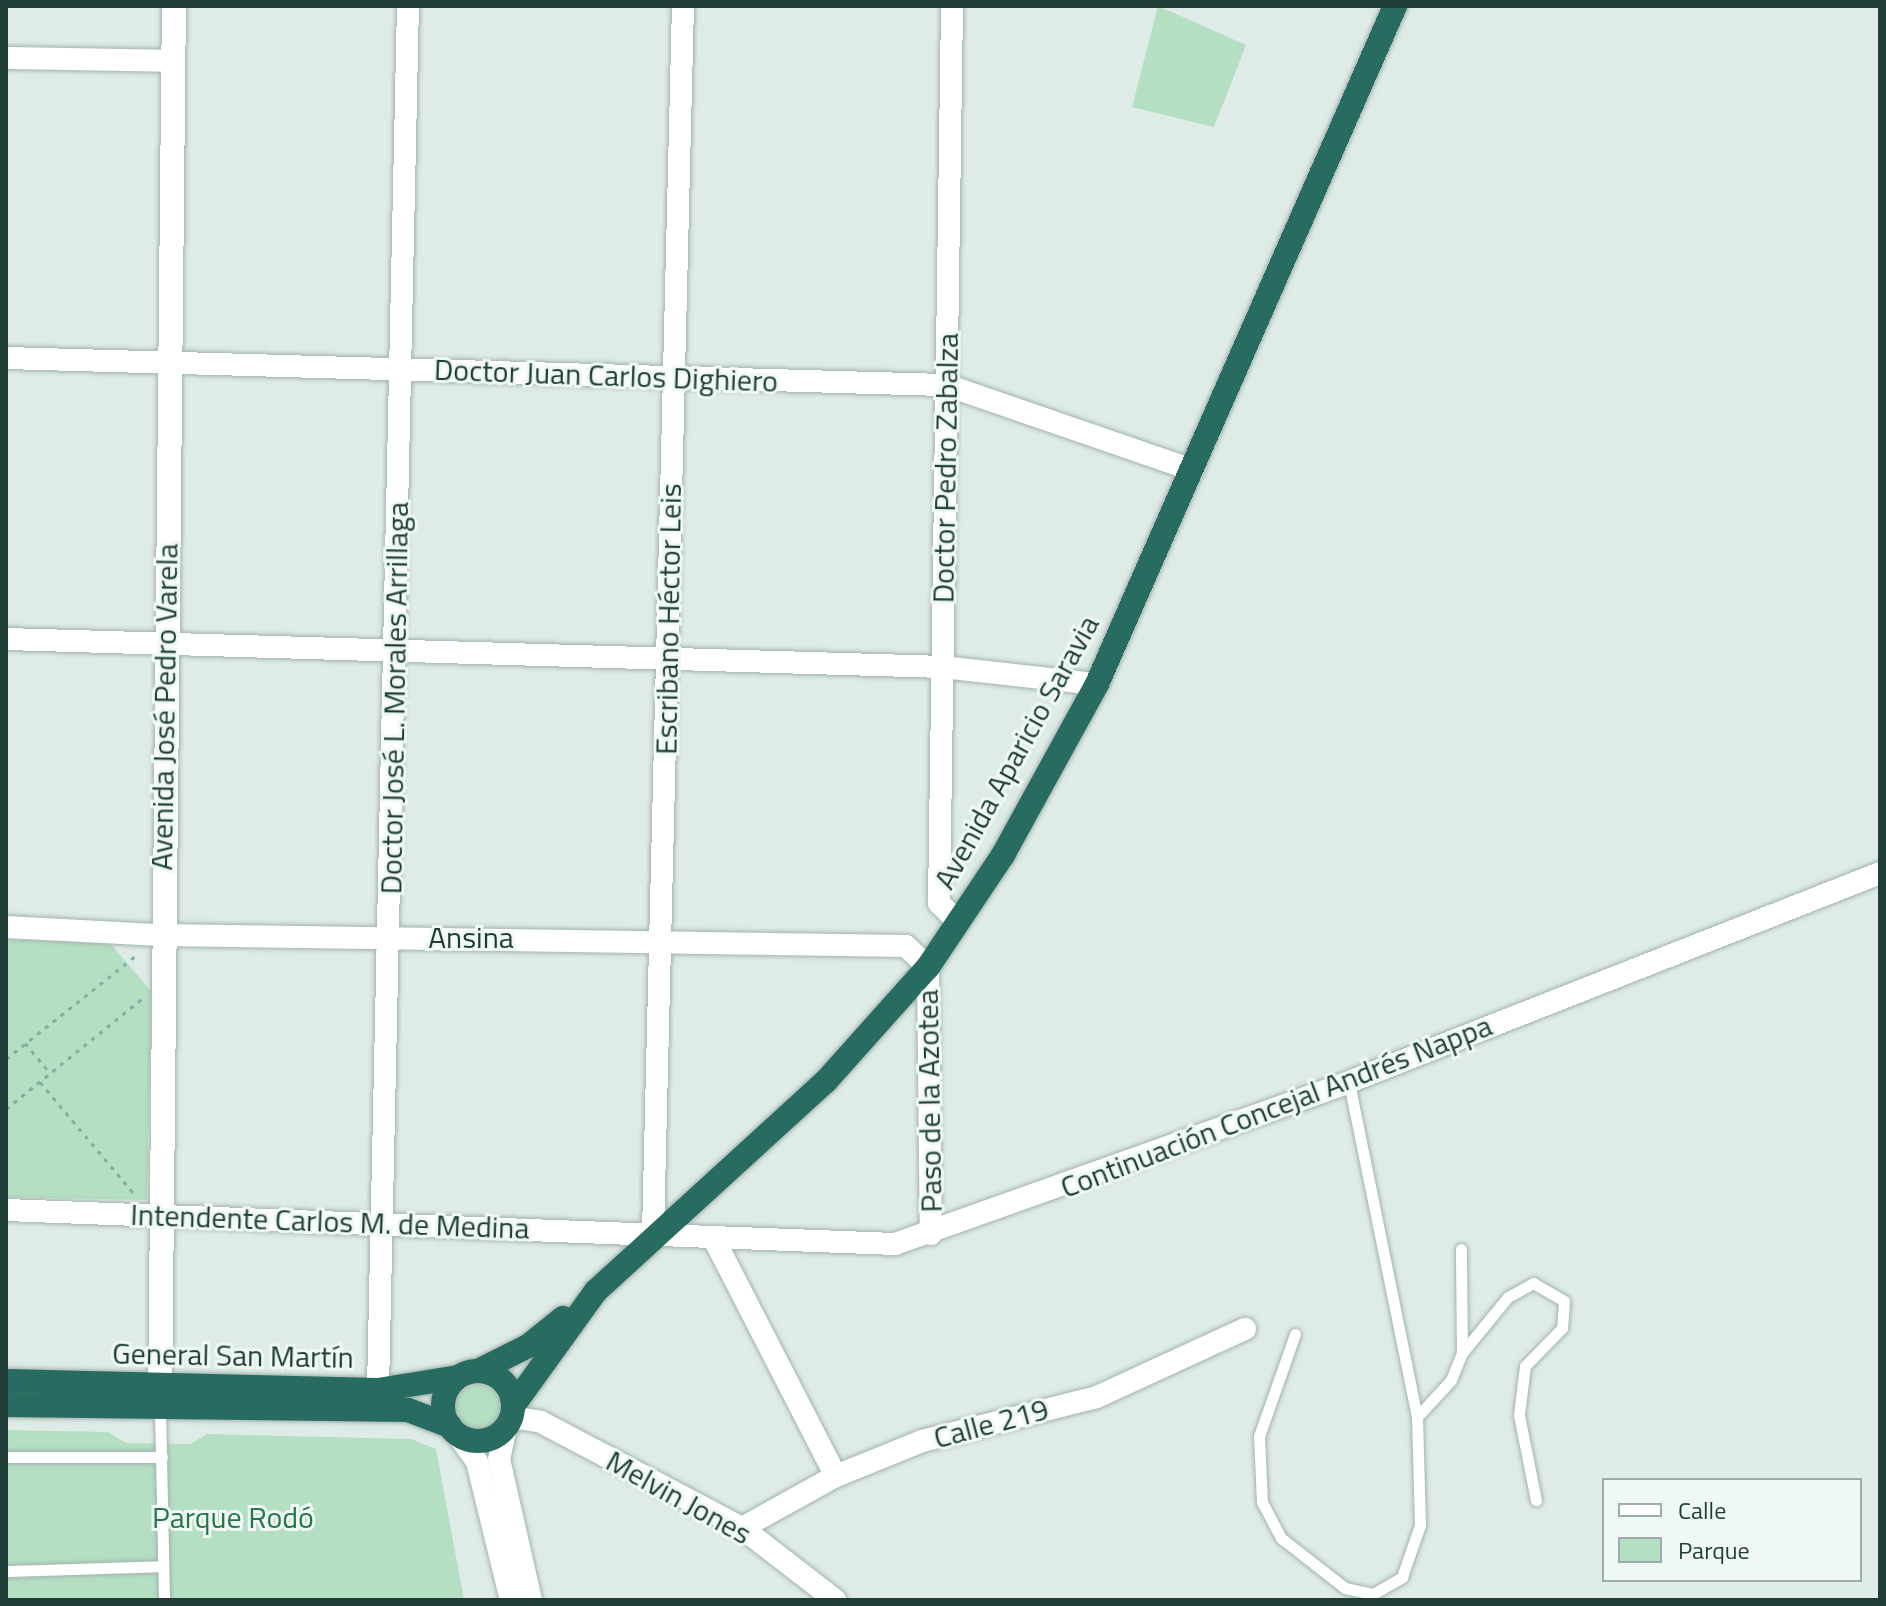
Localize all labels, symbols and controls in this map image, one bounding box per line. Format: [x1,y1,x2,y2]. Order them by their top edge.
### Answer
street label: Doctor Pedro Zabalza [925,333,965,603]
street label: Doctor Juan Carlos Dighiero [433,351,779,399]
street label: Escribano Héctor Leis [648,483,688,755]
street label: Doctor José L. Morales Arrillaga [373,501,415,895]
street label: Avenida José Pedro Varela [143,543,185,871]
street label: Avenida Aparicio Saravia [926,609,1106,895]
street label: Ansina [428,919,514,955]
street label: Paso de la Azotea [909,989,949,1213]
street label: Continuación Concejal Andrés Nappa [1055,1007,1497,1205]
street label: Intendente Carlos M. de Medina [130,1196,530,1246]
street label: General San Martín [112,1335,354,1375]
street label: Calle 219 [930,1390,1052,1456]
street label: Melvin Jones [600,1442,758,1552]
legend [1602,1478,1862,1582]
text: Calle [1678,1492,1726,1528]
park label: Parque Rodó [152,1499,314,1535]
text: Parque [1678,1532,1750,1568]

